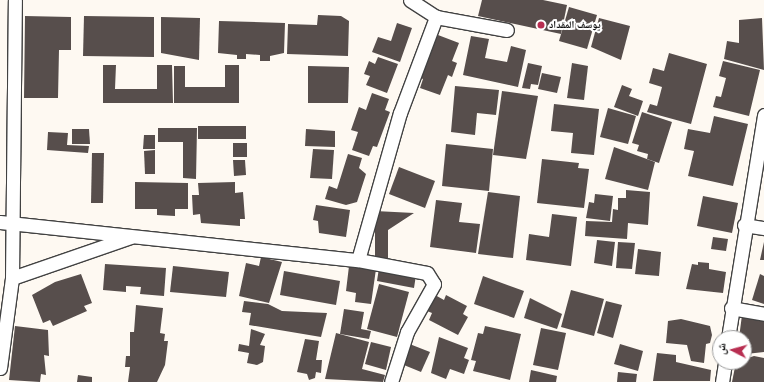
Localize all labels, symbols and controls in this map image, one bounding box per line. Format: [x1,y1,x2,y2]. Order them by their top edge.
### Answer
place label: يوسف المقداد [549,19,601,31]
marker: يوسف المقداد [536,20,546,30]
north arrow [712,330,752,370]
text: ش [713,342,729,355]

